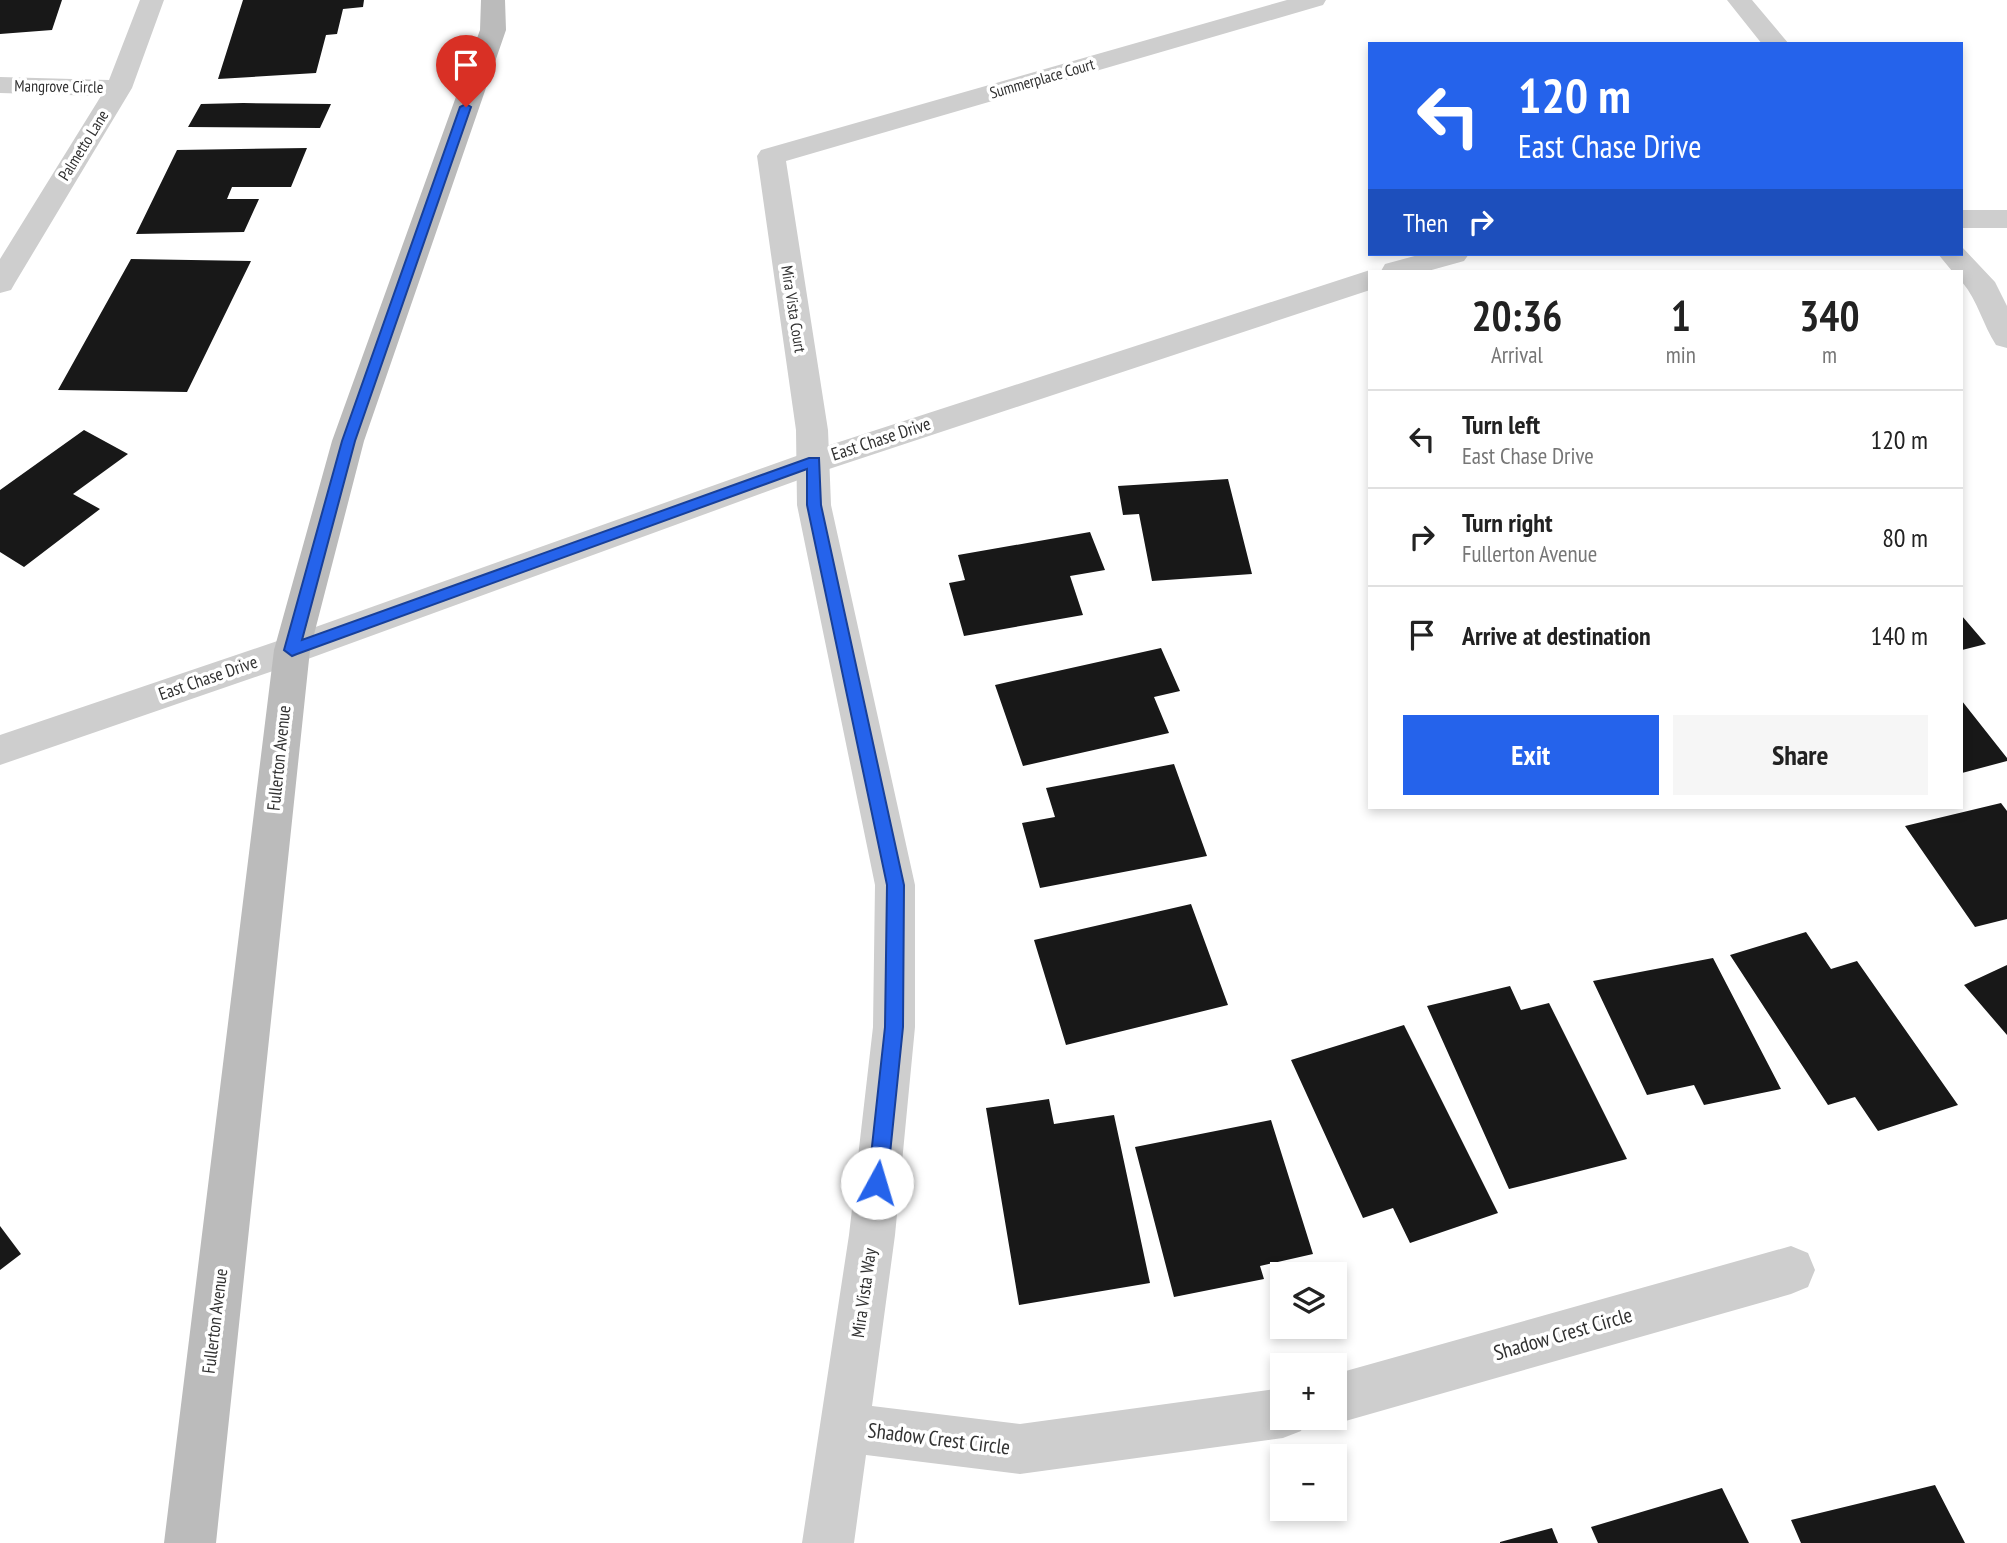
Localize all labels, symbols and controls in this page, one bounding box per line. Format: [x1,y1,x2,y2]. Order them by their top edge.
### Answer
pin [436,35,496,107]
icon: arrive [447,46,485,84]
street label: Summerplace Court [987,53,1097,103]
text: 120 m [1518,63,1631,127]
icon: left [1403,70,1494,161]
street label: Mangrove Circle [14,75,104,97]
street label: Palmetto Lane [53,106,113,184]
text: East Chase Drive [1518,125,1701,167]
icon: right [1462,203,1500,241]
text: Then [1403,206,1448,239]
street label: Mira Vista Court [777,264,811,355]
text: 20:36 [1471,288,1562,343]
text: 1 [1671,288,1691,343]
text: 340 [1799,288,1860,343]
text: Arrival [1491,340,1543,369]
text: min [1666,340,1696,369]
text: m [1822,340,1837,369]
text: Turn left [1462,408,1540,441]
street label: East Chase Drive [828,412,933,465]
icon: left [1403,420,1441,458]
text: 120 m [1870,423,1928,456]
text: East Chase Drive [1462,441,1594,470]
text: Turn right [1462,506,1553,539]
icon: right [1403,518,1441,556]
text: 80 m [1882,521,1928,554]
text: Fullerton Avenue [1462,539,1597,568]
icon: arrive [1403,616,1441,654]
text: Arrive at destination [1462,619,1651,652]
text: 140 m [1870,619,1928,652]
street label: East Chase Drive [155,650,260,705]
street label: Fullerton Avenue [262,704,295,812]
button: Exit [1403,715,1659,795]
button: Share [1673,715,1928,795]
position arrow [840,1146,914,1220]
street label: Mira Vista Way [846,1246,881,1339]
map controls [1270,1262,1347,1521]
button: layers [1270,1262,1347,1339]
street label: Fullerton Avenue [197,1267,232,1375]
street label: Shadow Crest Circle [1490,1301,1635,1366]
button: + [1270,1353,1347,1430]
street label: Shadow Crest Circle [866,1416,1012,1461]
button: − [1270,1444,1347,1521]

